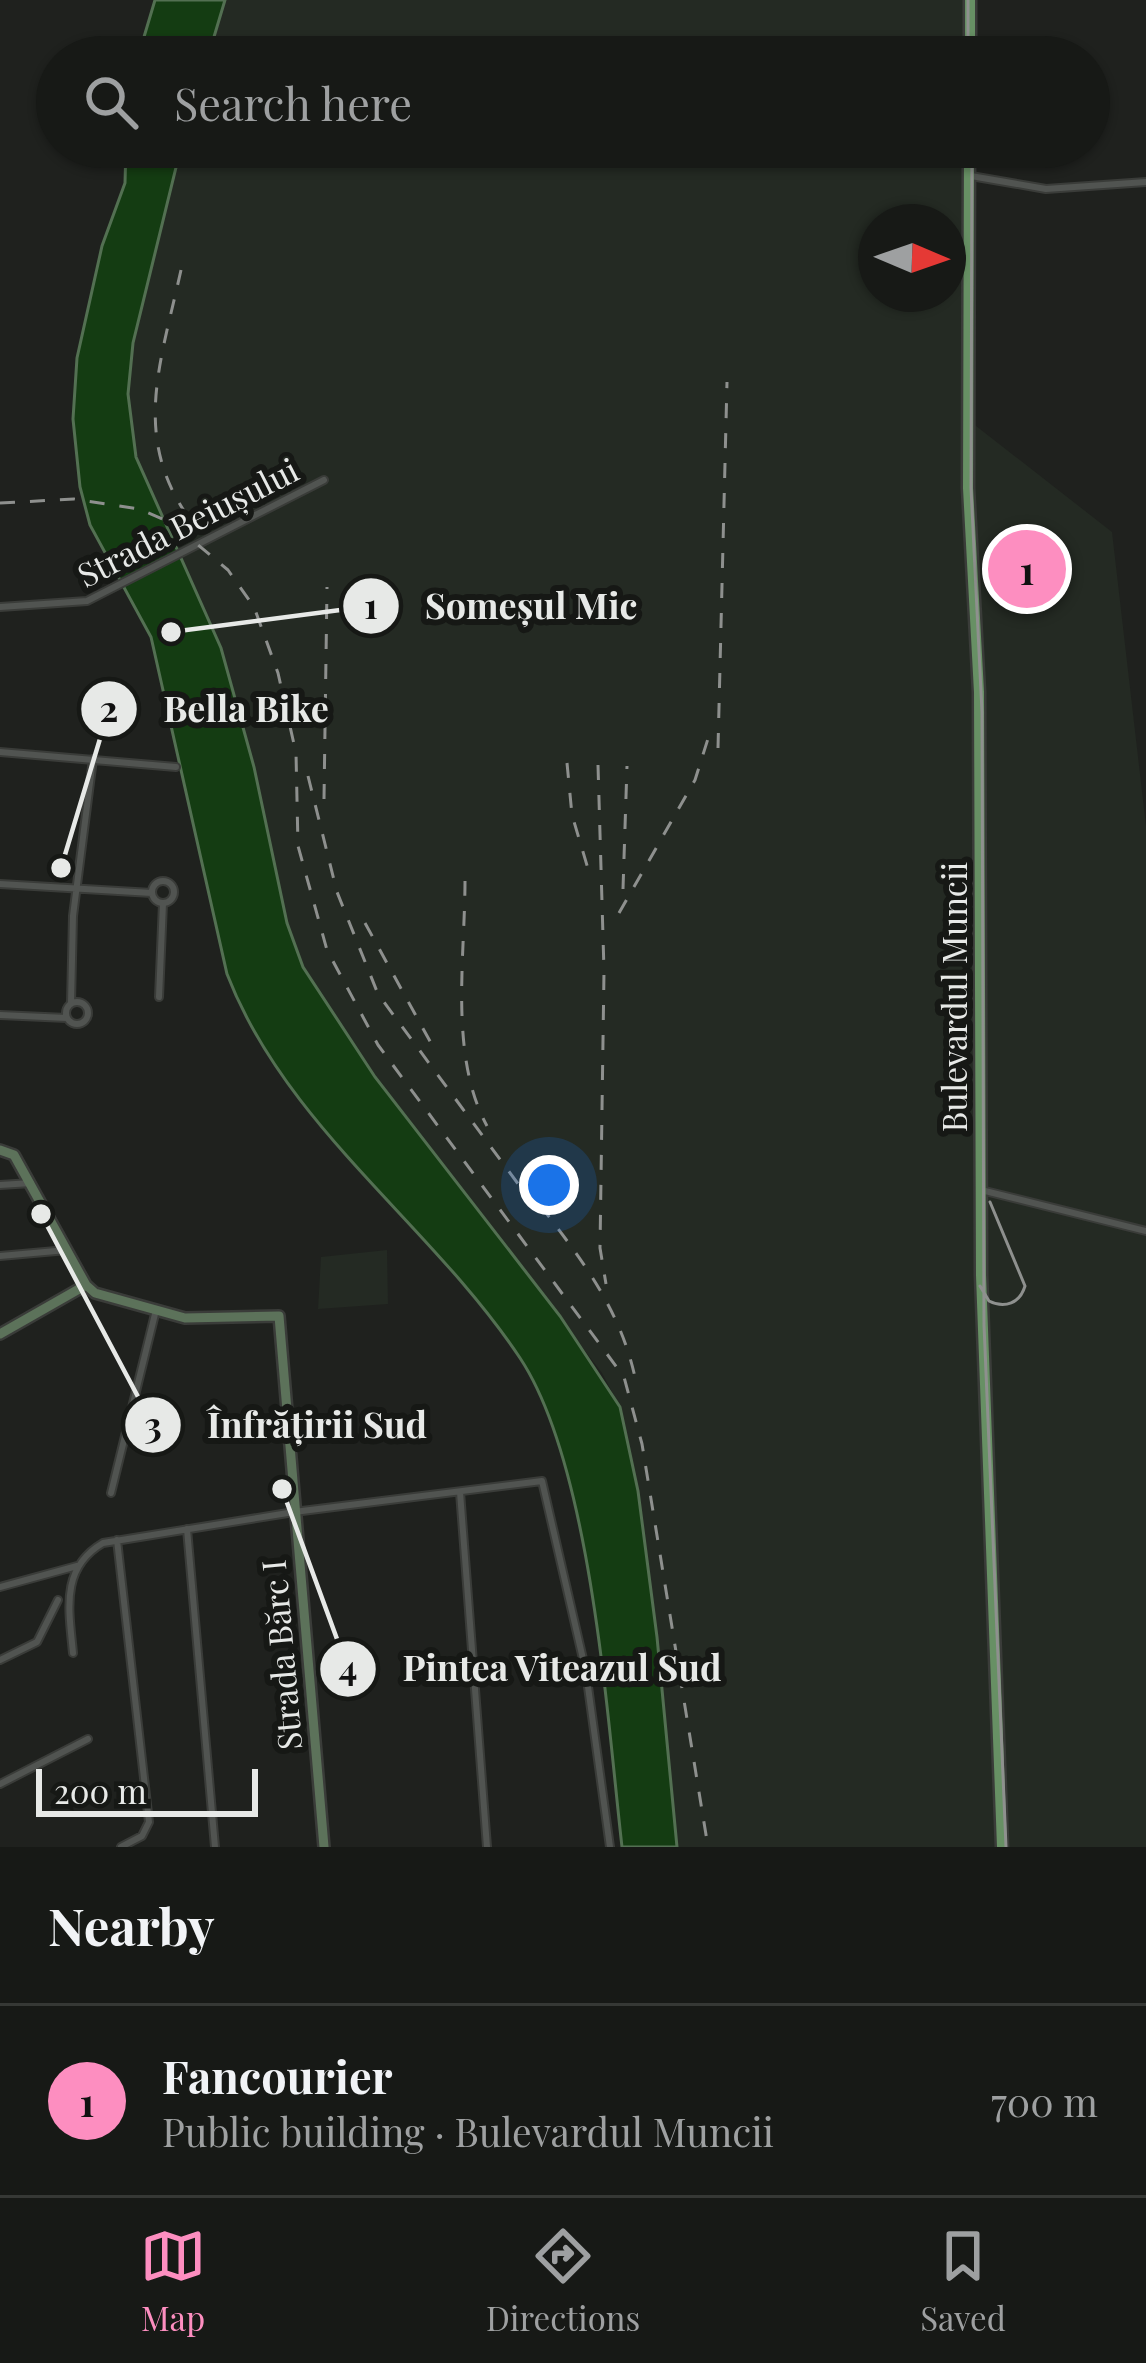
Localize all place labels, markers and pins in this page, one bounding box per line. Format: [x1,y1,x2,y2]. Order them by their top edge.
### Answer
pin: 1 [988,524,1066,614]
callout: Someșul Mic [341,570,661,642]
callout: Bella Bike [79,673,353,745]
callout: Înfrățirii Sud [123,1389,451,1461]
callout: Pintea Viteazul Sud [318,1633,746,1705]

